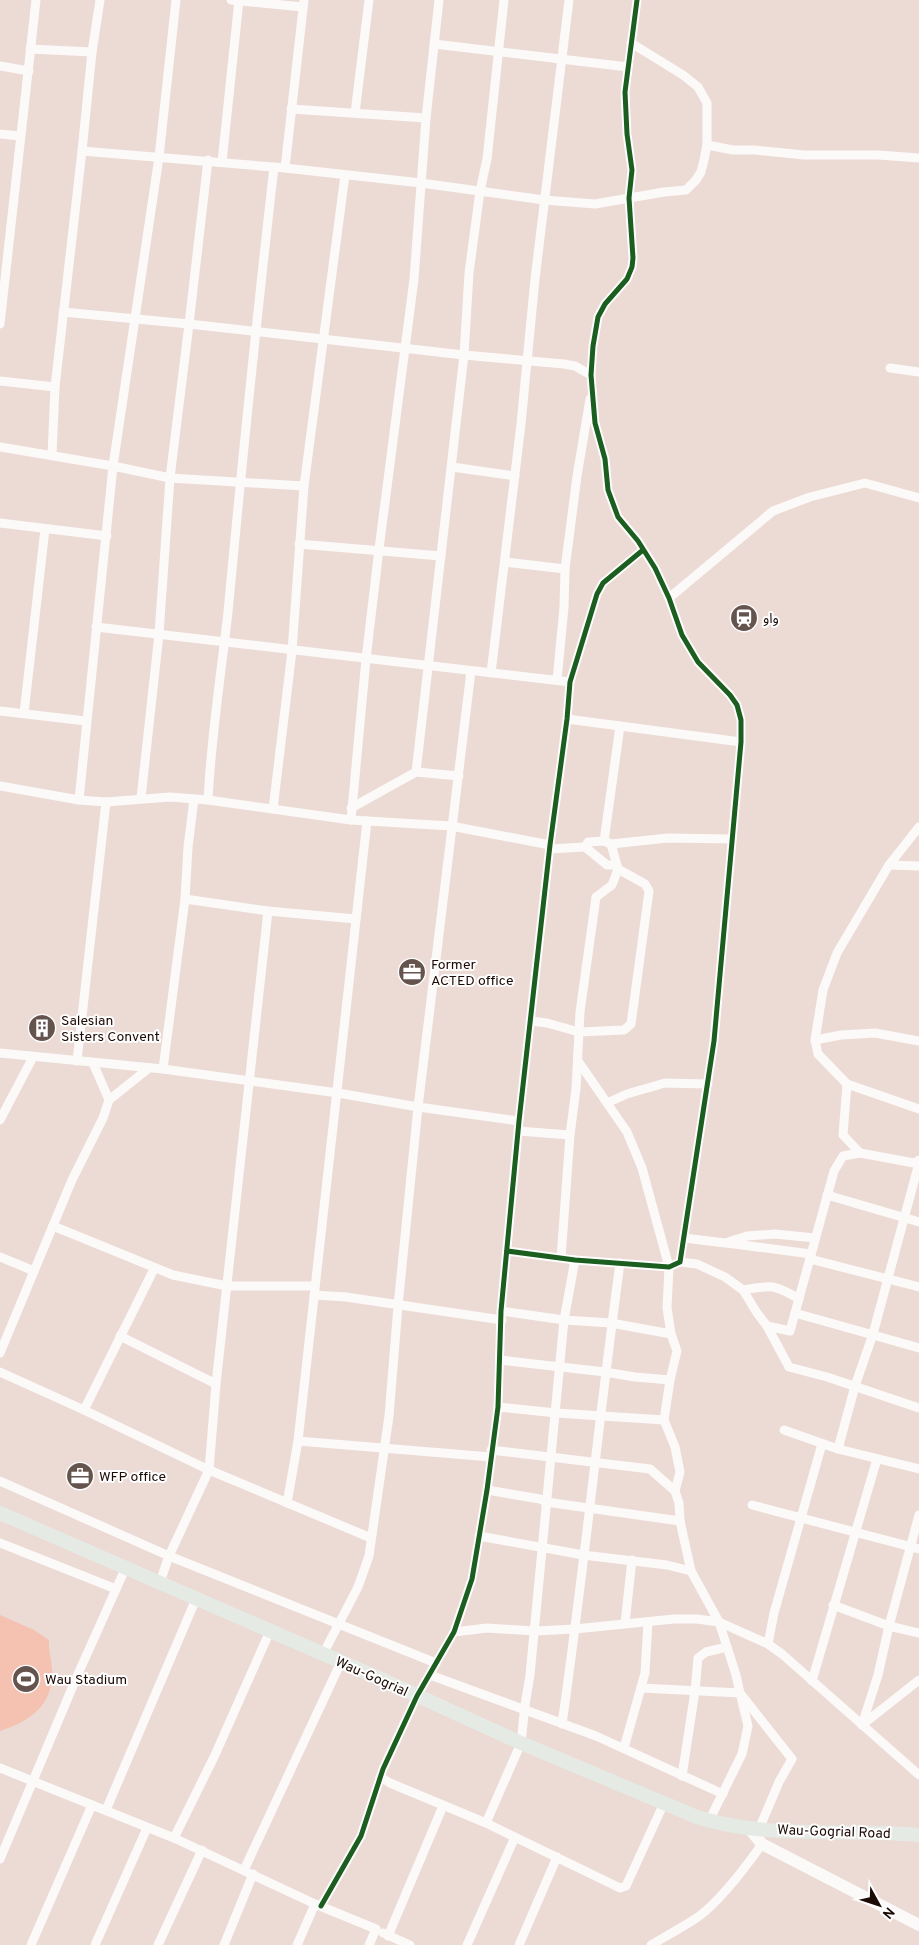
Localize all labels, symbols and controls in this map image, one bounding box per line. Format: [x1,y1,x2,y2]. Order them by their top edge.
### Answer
station icon: واو [729,603,759,633]
place label: واو [763,611,779,628]
office icon: Former ACTED office [397,957,427,987]
place label: Former ACTED office [431,957,514,990]
building icon: Salesian Sisters Convent [27,1013,57,1043]
place label: Salesian Sisters Convent [61,1013,160,1046]
office icon: WFP office [65,1461,95,1491]
place label: WFP office [99,1469,166,1486]
street label: Wau-Gogrial [332,1654,410,1701]
sports icon: Wau Stadium [11,1664,41,1694]
place label: Wau Stadium [45,1672,127,1689]
street label: Wau-Gogrial Road [777,1822,891,1843]
north arrow [854,1880,904,1930]
text: N [878,1903,898,1922]

